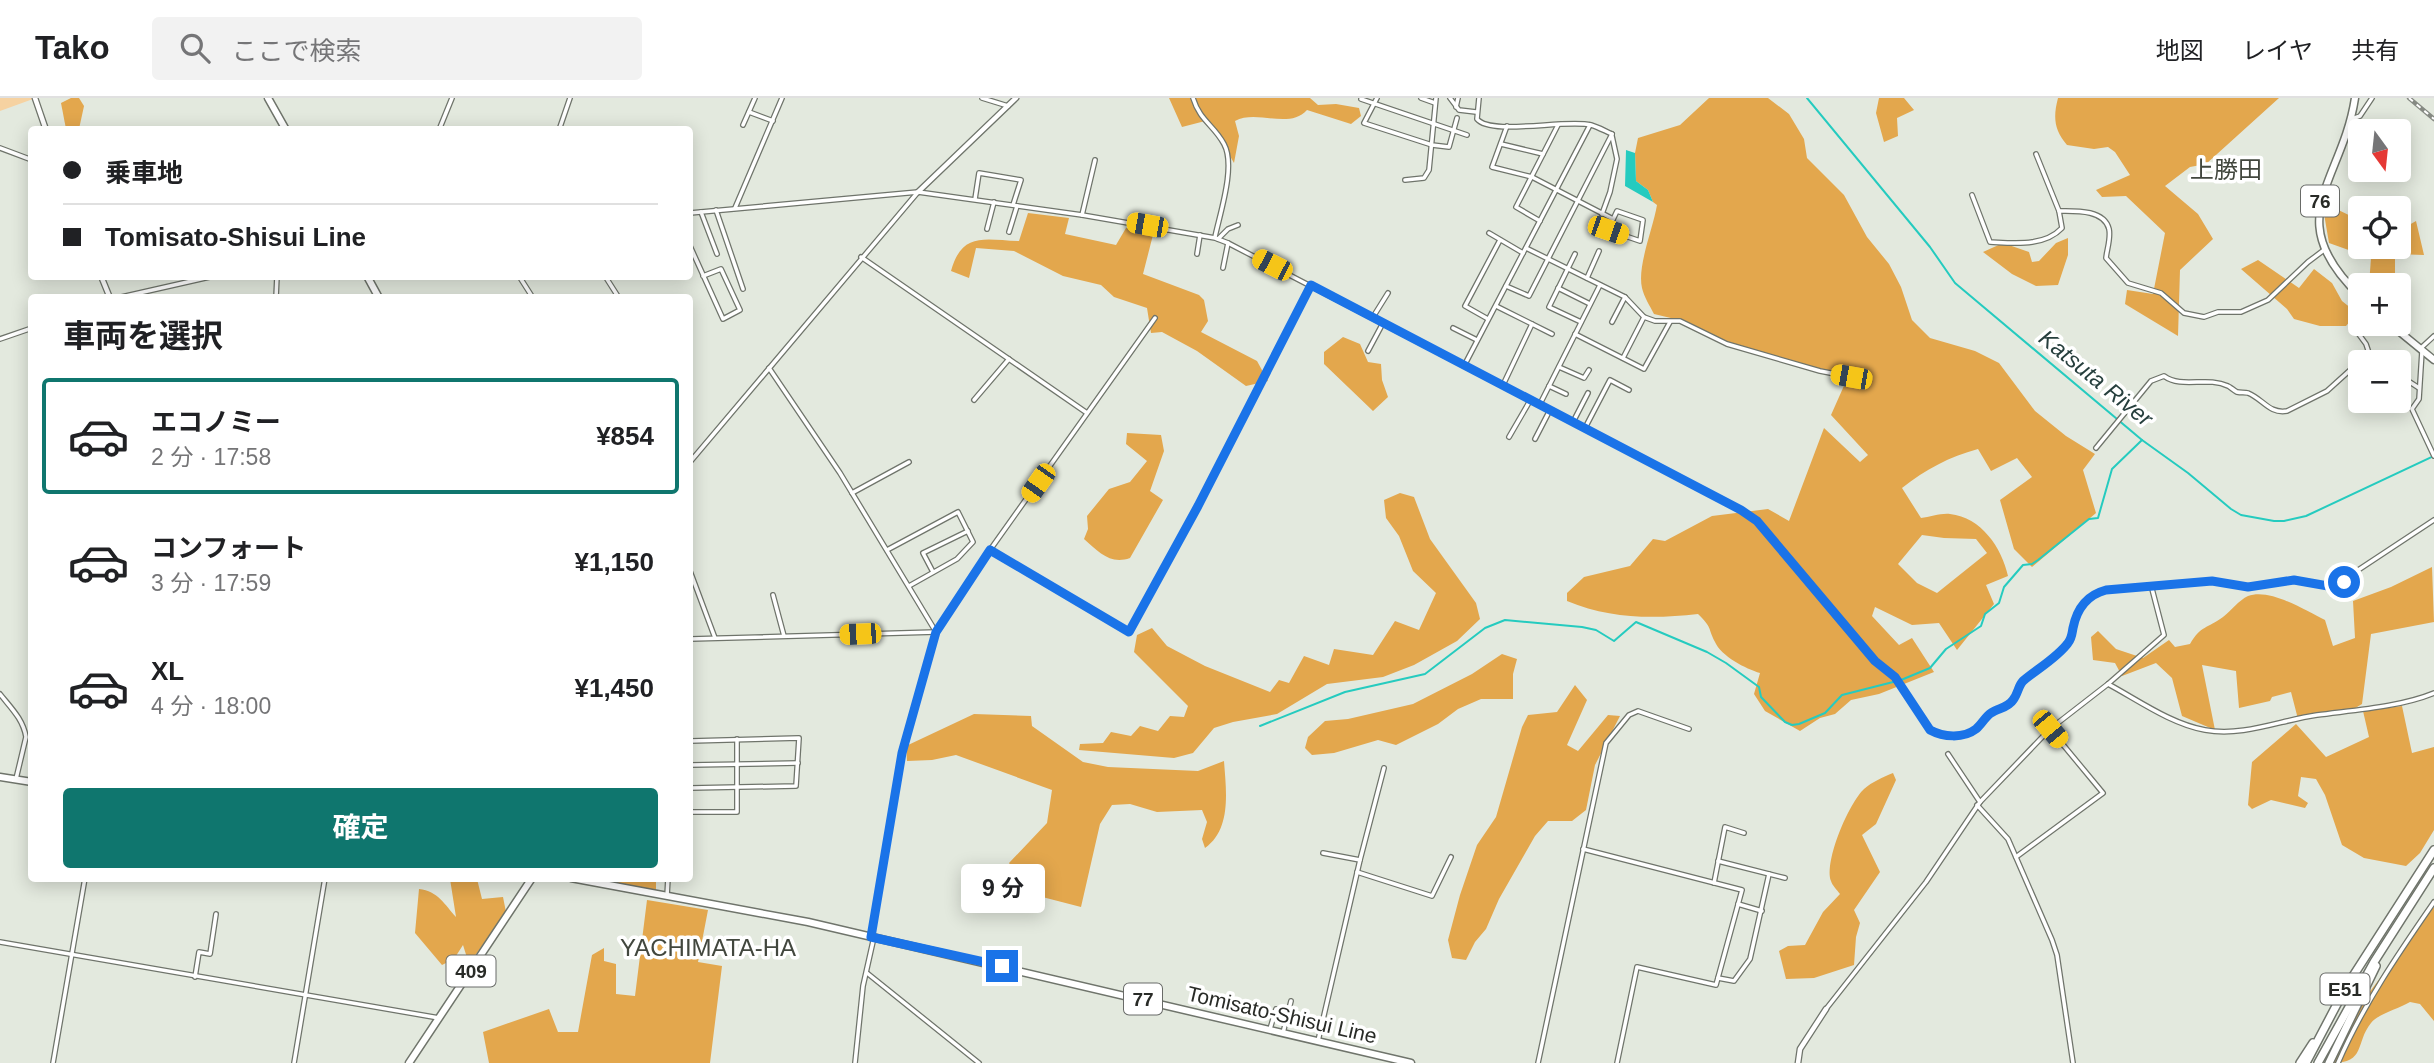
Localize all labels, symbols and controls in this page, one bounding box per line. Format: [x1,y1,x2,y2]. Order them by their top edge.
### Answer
search box [152,17,642,80]
text: Tako [35,29,110,66]
icon: search [176,29,214,67]
text: ここで検索 [232,36,362,66]
text: 地図 [2156,37,2204,64]
text: レイヤ [2242,37,2313,64]
text: 共有 [2351,37,2399,64]
north arrow [2348,119,2412,182]
map controls [2348,119,2411,413]
district label: 上勝田 [2190,156,2262,183]
text: 乗車地 [105,158,183,188]
road number: 76 [2301,186,2339,216]
button: locate [2348,196,2411,259]
car [1125,211,1170,239]
car [1585,213,1632,247]
text: Tomisato-Shisui Line [105,222,366,252]
car [1249,246,1296,284]
button: + [2348,273,2411,336]
text: 車両を選択 [63,318,223,354]
water label: Katsuta River [2034,324,2159,432]
button: − [2348,350,2411,413]
car [1829,363,1874,391]
icon: car [67,405,130,468]
text: エコノミー [151,407,281,437]
text: ¥854 [596,421,654,451]
text: 2 分 · 17:58 [151,444,271,470]
car [1018,460,1059,506]
icon: car [67,531,130,594]
text: コンフォート [151,533,306,563]
text: ¥1,150 [574,547,654,577]
route start [2328,566,2360,598]
text: 3 分 · 17:59 [151,570,271,596]
car [839,623,882,645]
text: XL [151,656,184,686]
icon: car [67,657,130,720]
text: ¥1,450 [574,673,654,703]
text: 4 分 · 18:00 [151,693,271,719]
car [2029,706,2072,752]
button: 確定 [63,788,658,868]
callout: 9 分 [960,864,1044,914]
text: 9 分 [982,875,1024,901]
district label: YACHIMATA-HA [620,934,796,961]
route end [986,950,1018,982]
road number: 409 [447,956,496,986]
road number: E51 [2320,974,2370,1004]
street label: Tomisato-Shisui Line [1185,982,1379,1048]
road number: 77 [1124,984,1162,1015]

